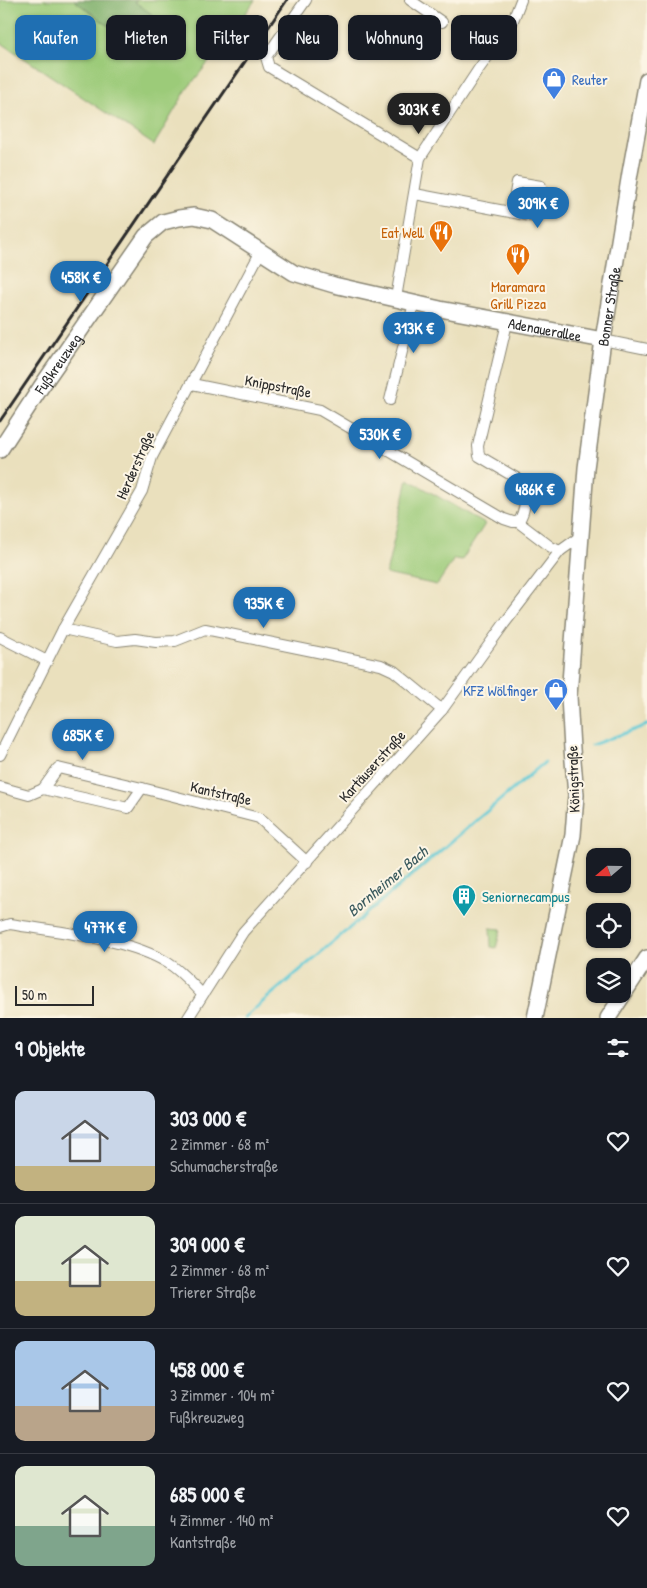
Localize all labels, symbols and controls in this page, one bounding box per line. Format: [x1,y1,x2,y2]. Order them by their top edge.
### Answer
chip: Kaufen [15,15,96,60]
chip: Mieten [106,15,186,60]
chip: Filter [196,15,268,60]
chip: Neu [278,15,338,60]
chip: Wohnung [348,15,441,60]
chip: Haus [451,15,517,60]
shop icon: Reuter [541,66,567,100]
place label: Reuter [572,69,608,90]
pin: 303K € [378,92,460,135]
text: 303K € [398,98,440,120]
pin: 309K € [497,186,579,229]
text: 309K € [518,192,558,214]
restaurant icon: Eat Well [428,219,454,253]
place label: Eat Well [381,222,425,243]
restaurant icon: Maramara Grill Pizza [505,242,531,276]
pin: 458K € [40,260,122,303]
street label: Bonner Straße [592,265,625,347]
text: 458K € [61,266,101,288]
place label: Maramara Grill Pizza [490,276,546,314]
pin: 313K € [373,312,455,354]
street label: Adenauerallee [507,312,583,346]
text: 313K € [394,317,434,339]
street label: Fußkreuzweg [28,328,86,399]
street label: Knippstraße [243,369,313,403]
pin: 530K € [339,418,421,460]
text: 530K € [360,423,400,445]
street label: Herderstraße [111,427,159,503]
pin: 486K € [494,472,576,515]
text: 486K € [515,478,555,500]
pin: 935K € [223,586,305,629]
text: 935K € [244,592,284,614]
shop icon: KFZ Wölfinger [543,677,569,711]
place label: KFZ Wölfinger [463,680,538,701]
pin: 685K € [42,718,124,761]
text: 685K € [63,724,103,746]
street label: Kartäuserstraße [334,725,410,807]
street label: Königstraße [561,745,585,813]
street label: Kantstraße [188,776,254,810]
water label: Bornheimer Bach [342,840,433,921]
north arrow [586,848,631,892]
map controls [586,848,631,1003]
building icon: Seniornecampus [451,883,477,917]
place label: Seniornecampus [482,886,570,907]
button: locate [586,903,631,948]
pin: 477K € [64,910,146,953]
text: 477K € [84,916,126,938]
button: layers [586,958,631,1003]
scale bar [15,983,94,1006]
text: 50 m [22,985,47,1004]
text: 9 Objekte [15,1034,85,1063]
icon: filters [604,1034,632,1062]
text: 303 000 € [170,1104,246,1133]
icon: home [55,1111,115,1171]
icon: heart [604,1127,632,1155]
text: 2 Zimmer · 68 m² [170,1133,269,1155]
text: Schumacherstraße [170,1155,278,1177]
text: 309 000 € [170,1230,245,1259]
icon: home [55,1236,115,1296]
icon: heart [604,1252,632,1280]
text: 2 Zimmer · 68 m² [170,1259,269,1281]
text: Trierer Straße [170,1281,256,1303]
text: 458 000 € [170,1355,244,1384]
icon: home [55,1361,115,1421]
icon: heart [604,1377,632,1405]
text: 3 Zimmer · 104 m² [170,1384,275,1406]
text: Fußkreuzweg [170,1406,244,1428]
text: 685 000 € [170,1480,244,1509]
icon: home [55,1486,115,1546]
icon: heart [604,1502,632,1530]
text: 4 Zimmer · 140 m² [170,1509,273,1531]
text: Kantstraße [170,1531,236,1553]

